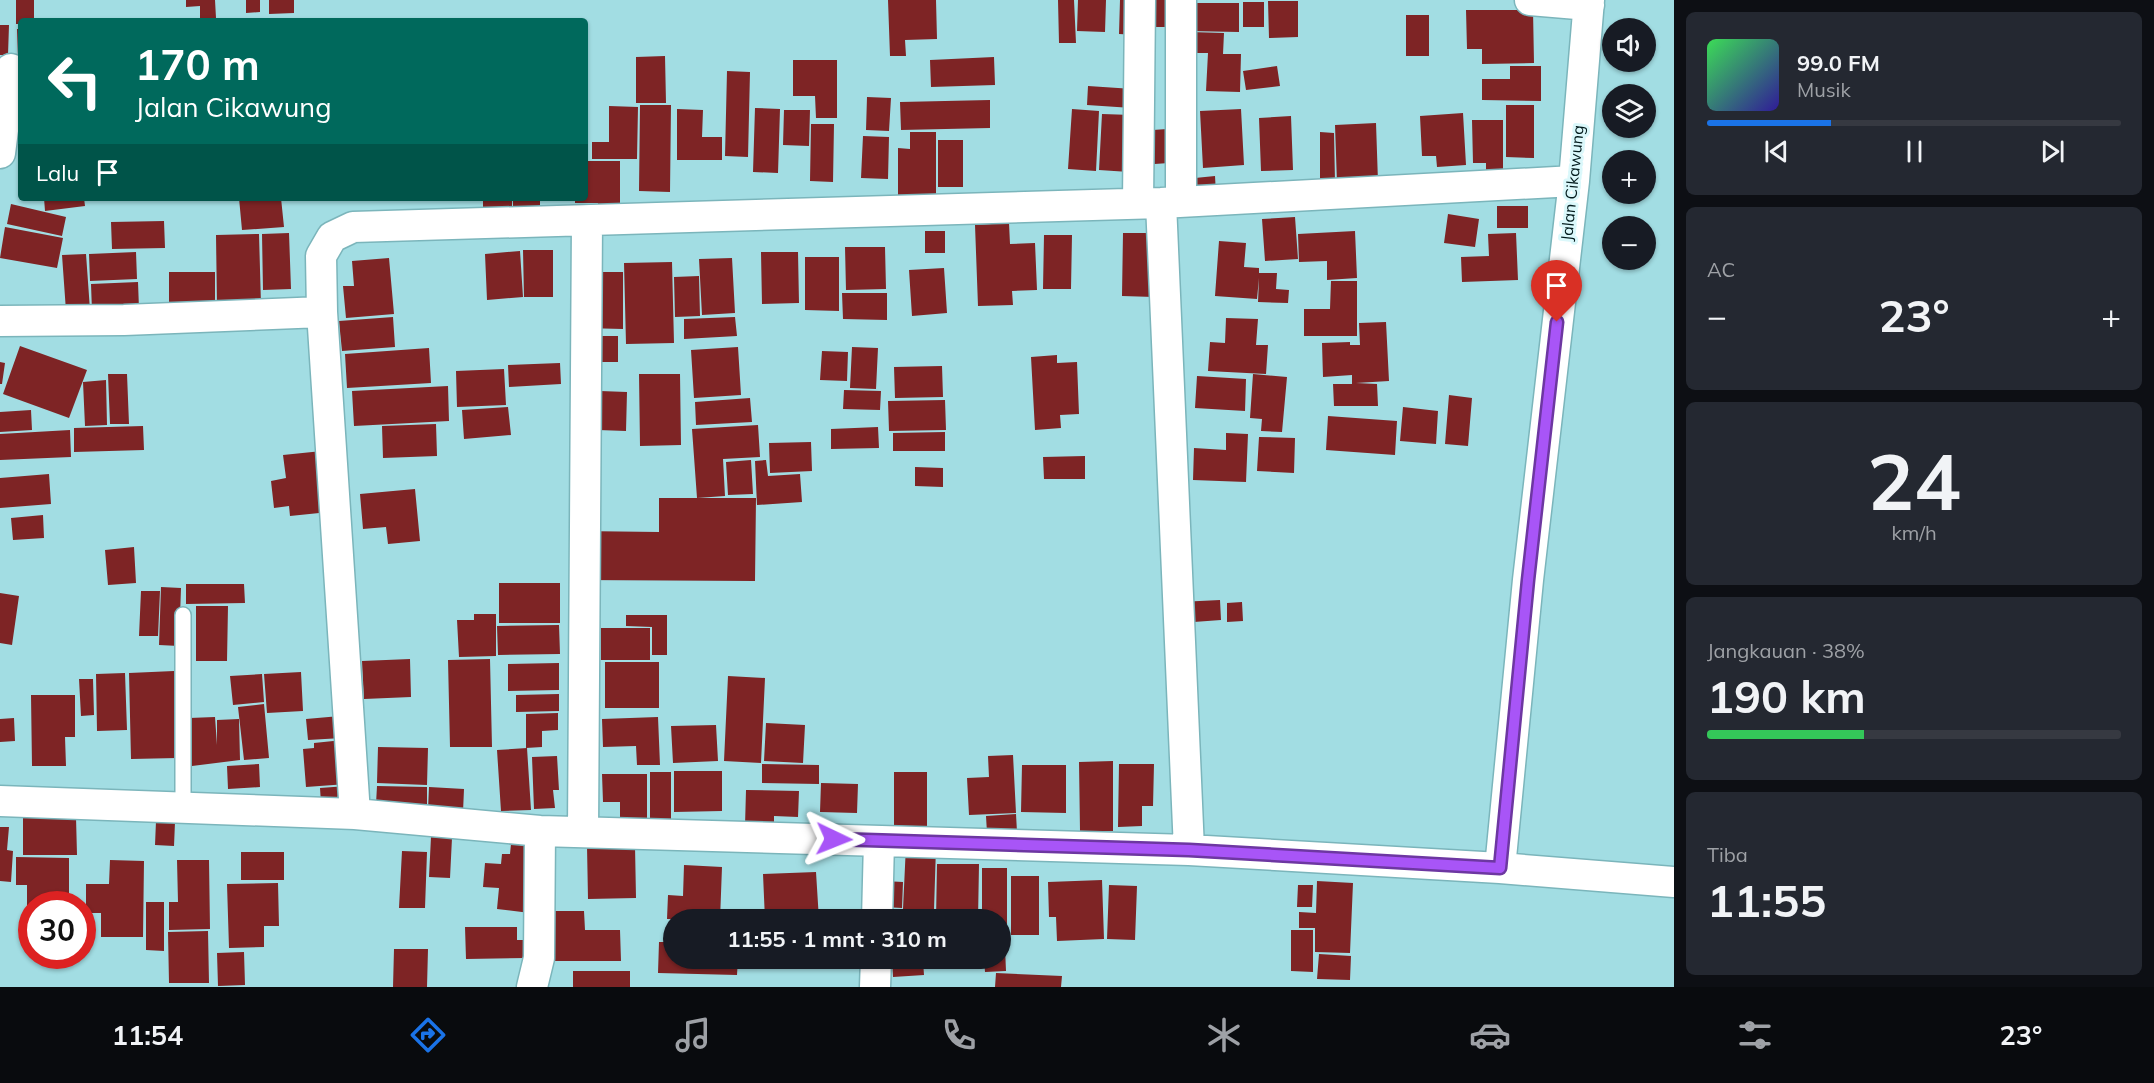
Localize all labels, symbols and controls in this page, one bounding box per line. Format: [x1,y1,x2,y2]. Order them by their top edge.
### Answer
map controls [1602,18,1656,270]
button: sound [1602,18,1656,72]
text: 170 m [135,38,260,91]
icon: left [36,42,114,120]
text: 99.0 FM [1797,49,1880,77]
text: Musik [1797,77,1851,102]
button: layers [1602,84,1656,138]
text: Jalan Cikawung [135,90,331,124]
street label: Jalan Cikawung [1556,124,1588,242]
icon: previous [1760,135,1793,168]
icon: pause [1898,135,1931,168]
icon: next [2036,135,2069,168]
button: + [1602,150,1656,204]
icon: arrive [91,156,124,189]
text: Lalu [36,159,79,187]
button: − [1602,216,1656,270]
text: AC [1707,257,1735,282]
pin [1531,260,1582,322]
icon: arrive [1540,269,1573,302]
text: 23° [1878,287,1950,343]
text: − [1707,295,1727,336]
text: + [2101,295,2121,336]
text: 24 [1867,432,1961,530]
text: km/h [1891,520,1937,545]
text: Jangkauan · 38% [1707,638,1865,663]
text: 190 km [1707,668,1866,724]
position arrow [802,807,866,871]
text: Tiba [1707,842,1748,867]
text: 11:55 [1707,872,1826,928]
speed limit sign: 30 [18,891,96,969]
text: 11:55 · 1 mnt · 310 m [727,925,947,953]
icon: directions [407,1014,449,1056]
icon: music [672,1014,714,1056]
icon: phone [938,1014,980,1056]
icon: climate [1203,1014,1245,1056]
icon: car [1469,1014,1511,1056]
icon: filters [1734,1014,1776,1056]
text: 11:54 [112,1018,183,1052]
text: 23° [2000,1018,2042,1052]

